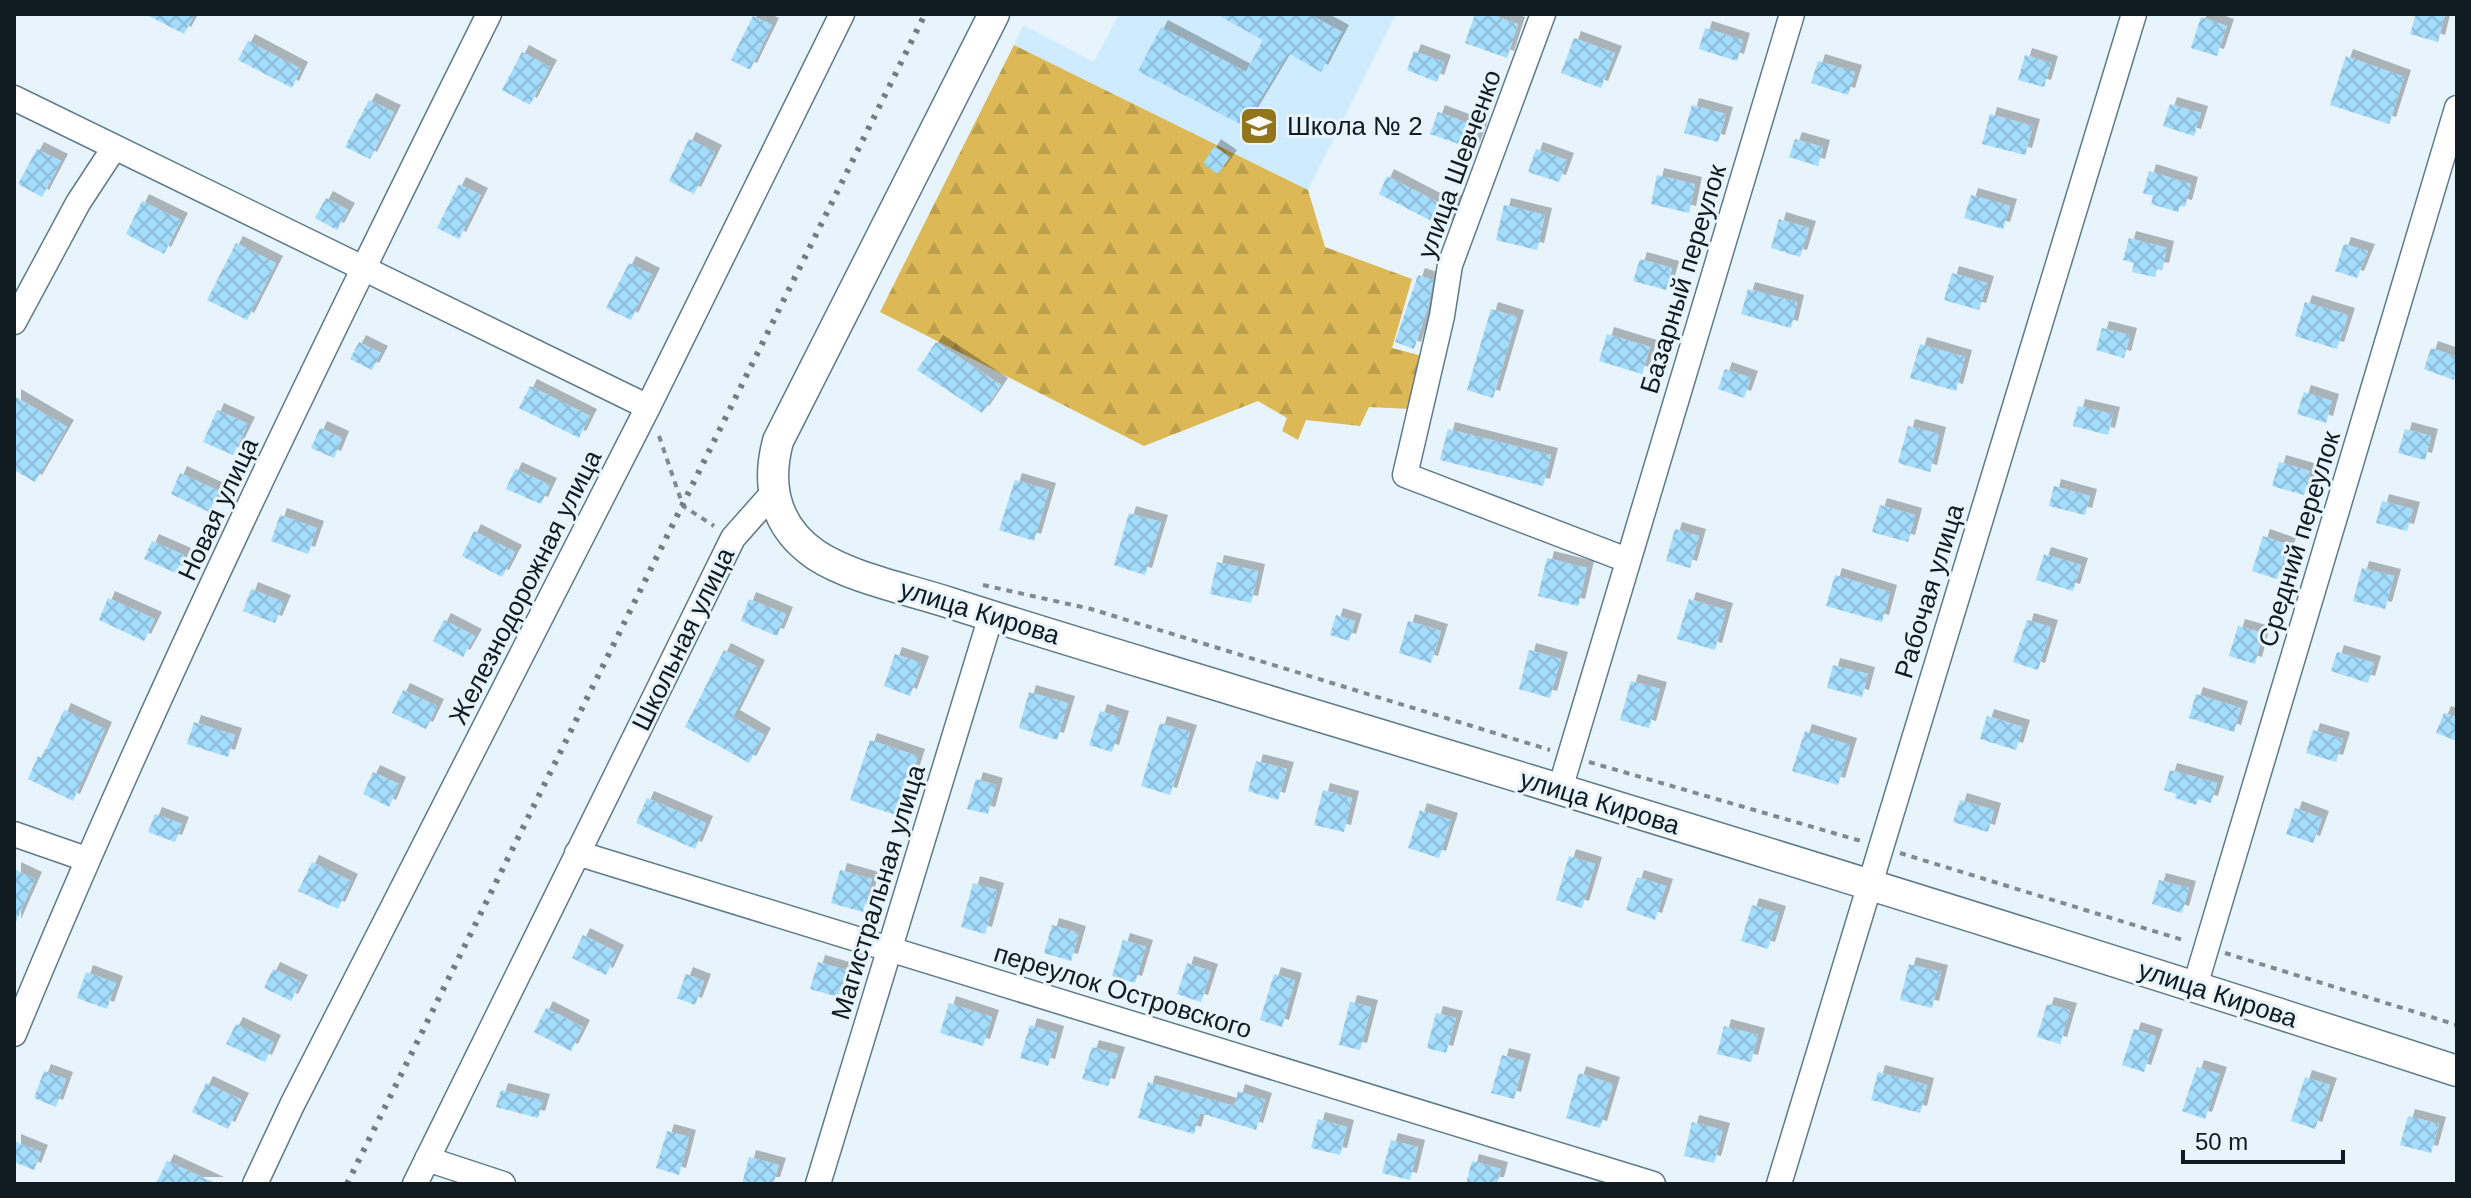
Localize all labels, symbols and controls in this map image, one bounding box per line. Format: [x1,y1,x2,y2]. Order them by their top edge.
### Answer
street label: улица Шевченко [1411,66,1507,262]
school or university icon: Школа № 2 [1238,105,1280,147]
place label: Школа № 2 [1287,111,1423,141]
street label: Базарный переулок [1634,160,1732,397]
street label: Средний переулок [2252,427,2346,650]
street label: Новая улица [172,432,264,585]
street label: Железнодорожная улица [443,444,608,729]
street label: Рабочая улица [1888,500,1970,682]
street label: Школьная улица [626,542,740,735]
street label: улица Кирова [897,573,1064,651]
street label: Магистральная улица [825,761,931,1023]
street label: улица Кирова [1517,763,1684,841]
street label: переулок Островского [990,937,1256,1045]
street label: улица Кирова [2135,954,2302,1034]
scale bar [2183,1114,2343,1164]
text: 50 m [2195,1128,2248,1155]

